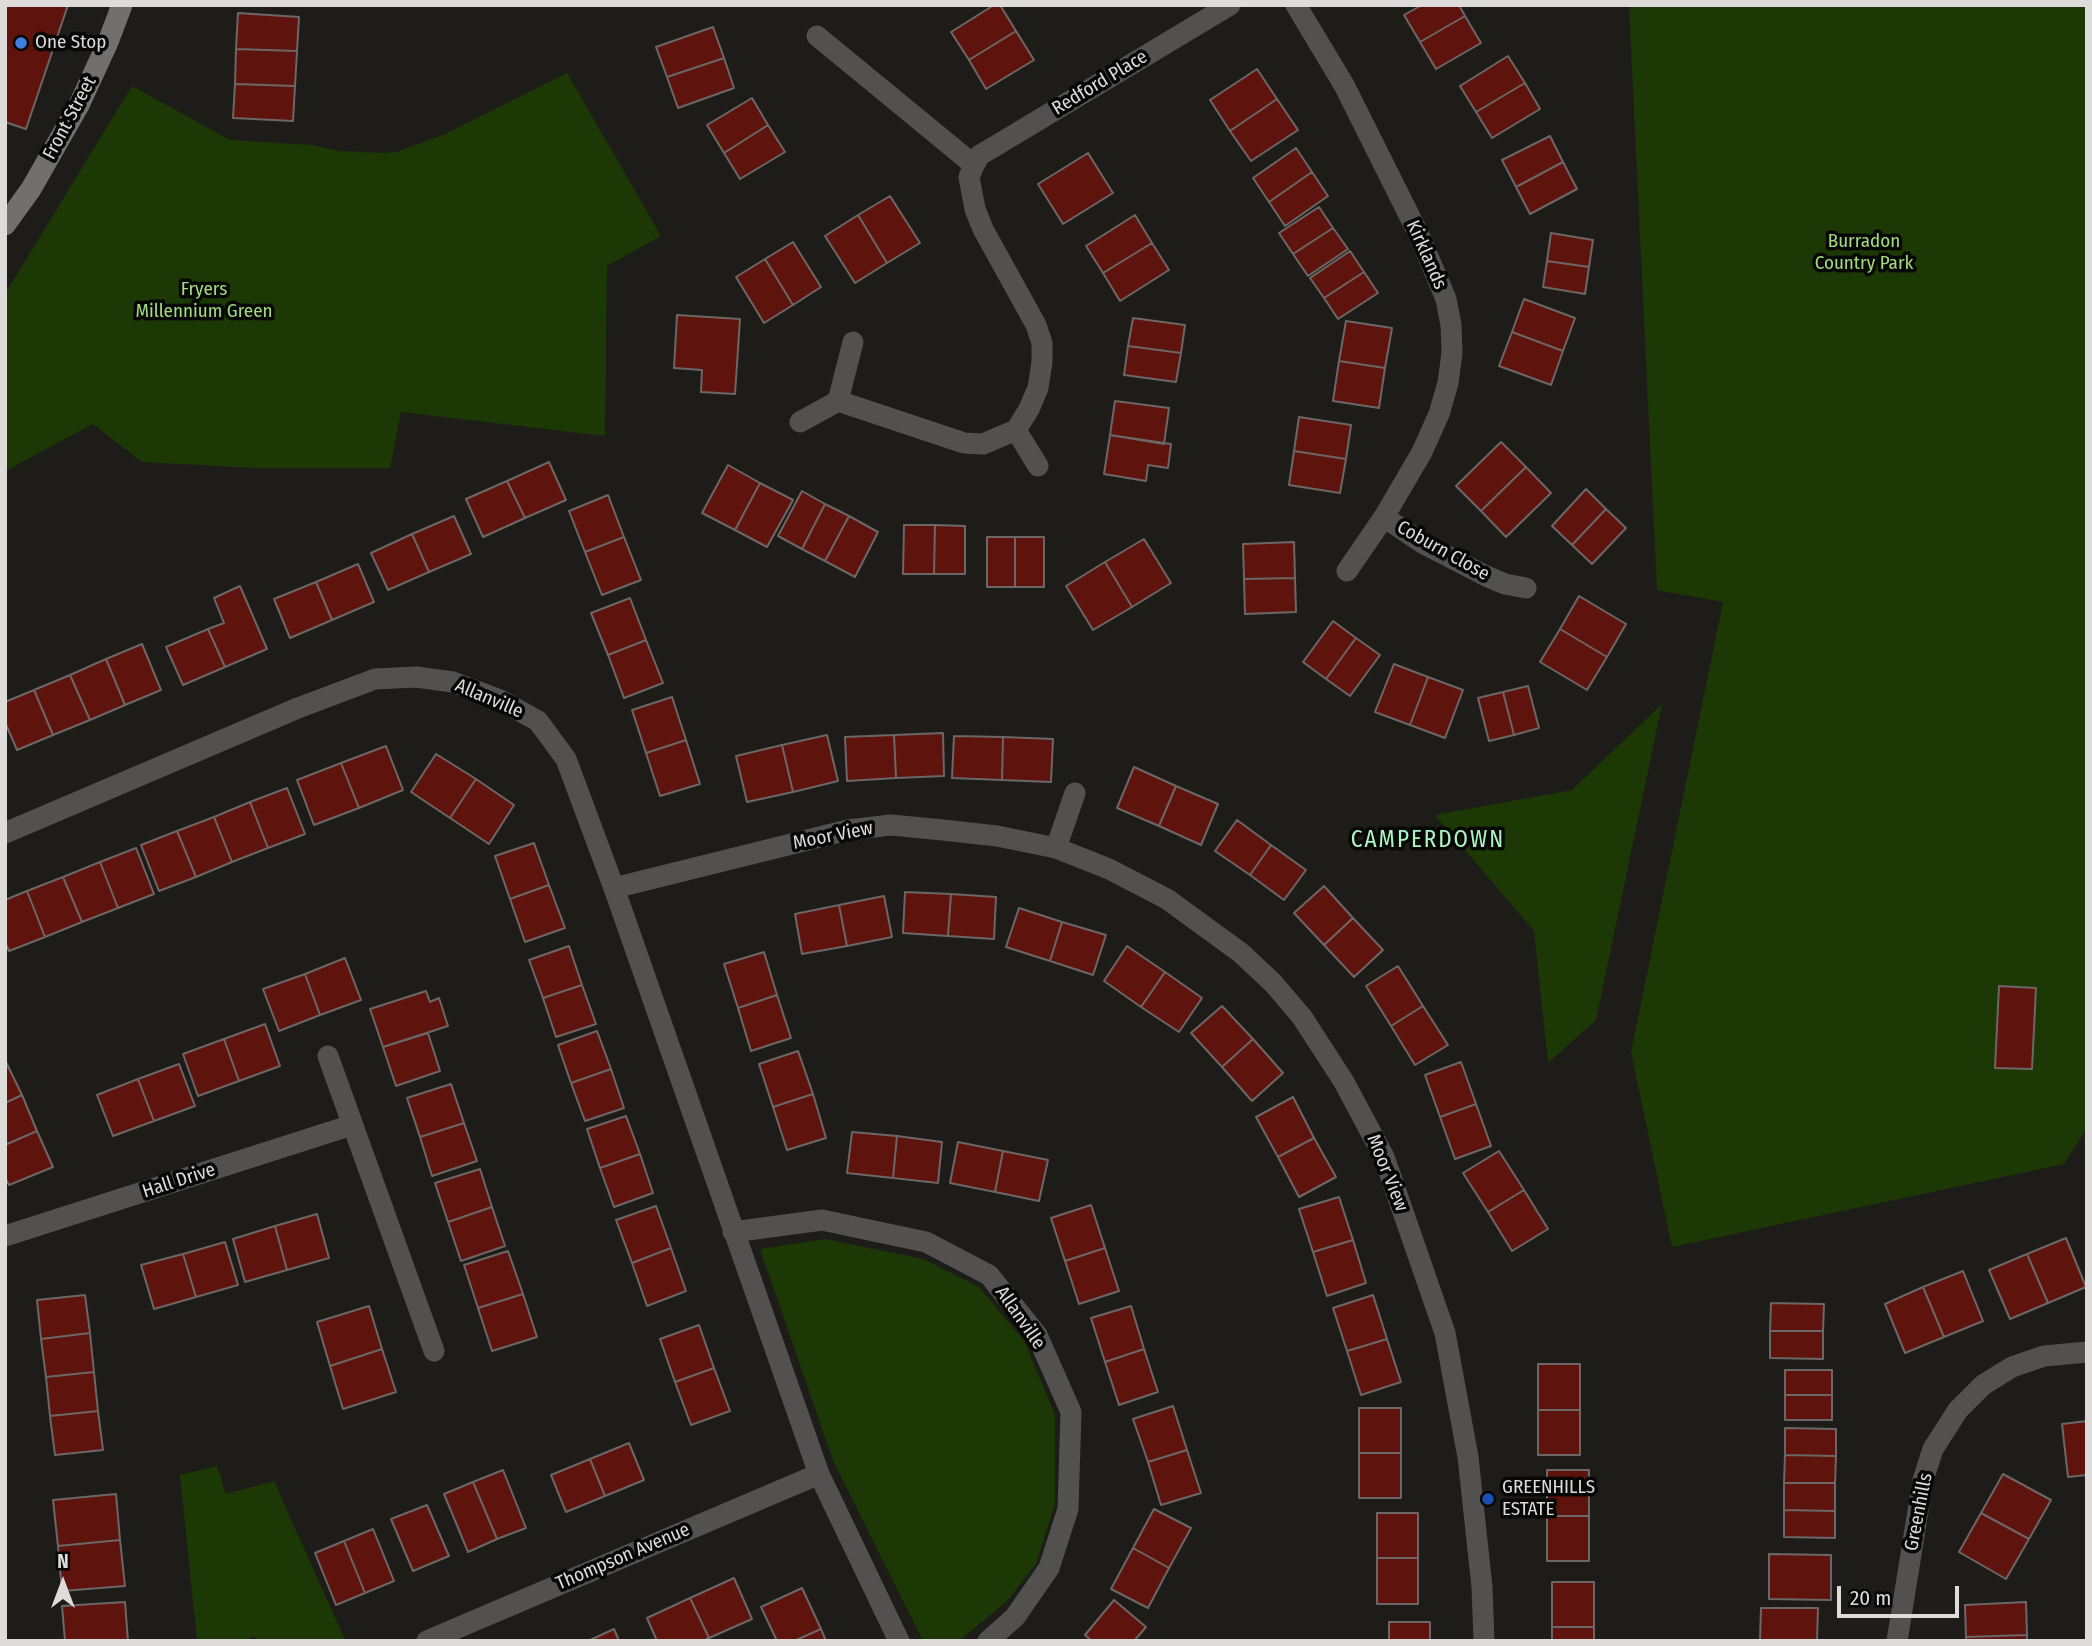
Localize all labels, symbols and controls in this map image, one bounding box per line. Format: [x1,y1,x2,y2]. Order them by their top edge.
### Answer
place label: One Stop [35,32,106,54]
marker: One Stop [13,35,29,51]
street label: Redford Place [1048,46,1152,120]
street label: Front Street [39,72,101,164]
street label: Kirklands [1401,217,1451,293]
park label: Burradon Country Park [1815,231,1913,275]
park label: Fryers Millennium Green [135,279,273,323]
street label: Coburn Close [1393,516,1493,586]
street label: Allanville [452,675,526,723]
street label: Moor View [791,817,875,855]
district label: CAMPERDOWN [1352,827,1504,855]
street label: Moor View [1361,1131,1413,1215]
street label: Hall Drive [140,1159,218,1203]
street label: Allanville [990,1282,1050,1354]
street label: Greenhills [1900,1471,1938,1553]
place label: GREENHILLS ESTATE [1502,1477,1595,1521]
marker: GREENHILLS ESTATE [1480,1491,1496,1507]
street label: Thompson Avenue [553,1519,693,1595]
north arrow [28,1548,98,1618]
text: N [57,1550,69,1573]
scale bar [1840,1572,1962,1616]
text: 20 m [1850,1585,1891,1611]

